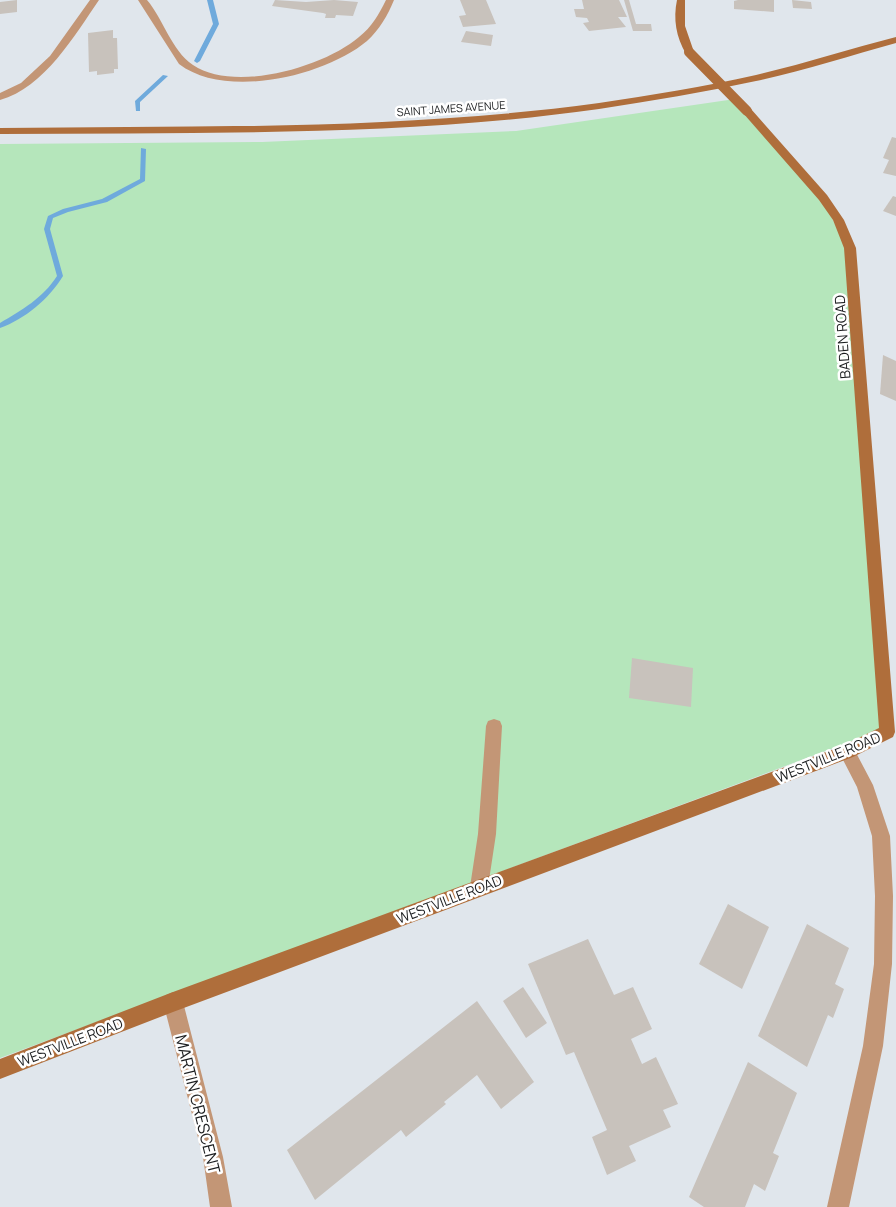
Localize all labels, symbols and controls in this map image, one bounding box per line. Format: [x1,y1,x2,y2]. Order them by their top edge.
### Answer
street label: SAINT JAMES AVENUE [396,97,506,119]
street label: BADEN ROAD [830,294,854,380]
street label: WESTVILLE ROAD [773,727,883,787]
street label: WESTVILLE ROAD [394,870,504,928]
street label: WESTVILLE ROAD [15,1013,125,1071]
street label: MARTIN CRESCENT [170,1032,226,1176]

